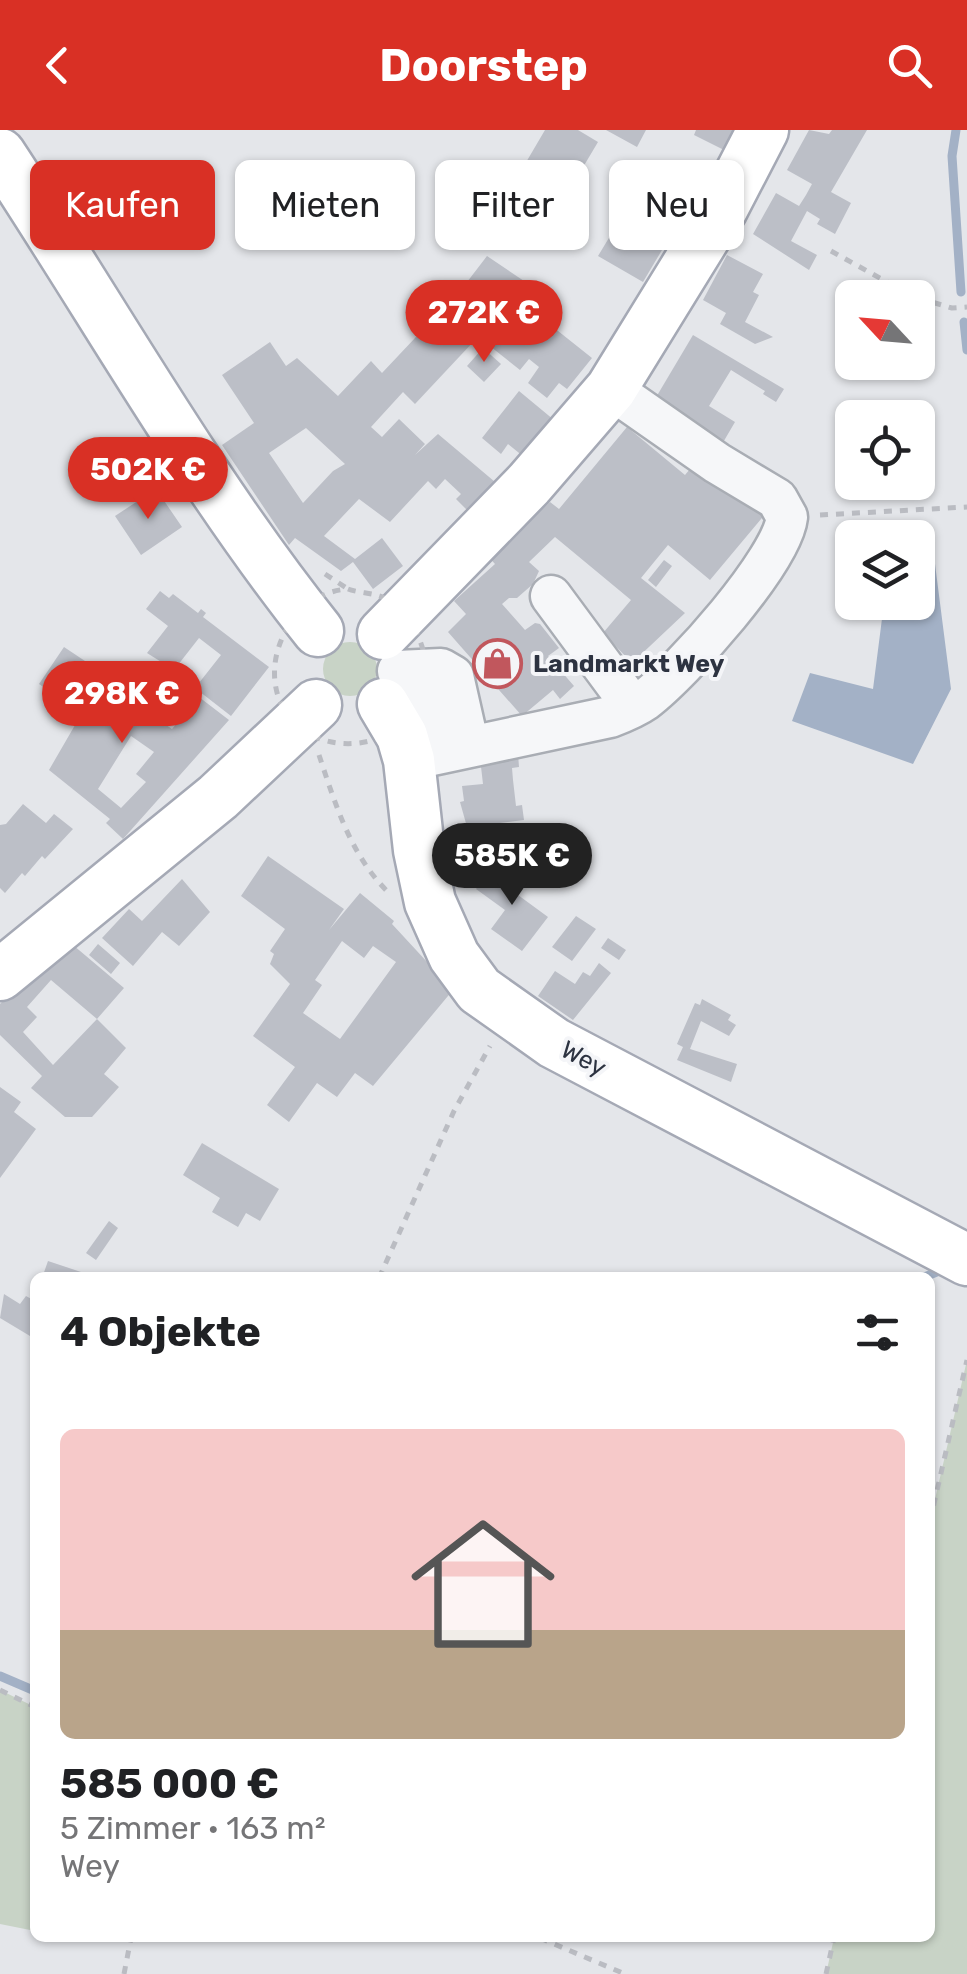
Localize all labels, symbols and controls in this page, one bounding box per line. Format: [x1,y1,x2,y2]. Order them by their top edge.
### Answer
icon: back [30,38,85,93]
icon: search [882,38,937,93]
text: Doorstep [379,39,588,92]
chip: Kaufen [30,160,215,250]
chip: Mieten [235,160,415,250]
chip: Filter [435,160,589,250]
chip: Neu [609,160,744,250]
pin: 272K € [403,280,565,365]
north arrow [835,280,935,380]
map controls [835,280,935,620]
text: 272K € [428,293,540,331]
button: locate [835,400,935,500]
pin: 502K € [67,437,229,522]
text: 502K € [90,450,206,488]
button: layers [835,520,935,620]
shop icon: Landmarkt Wey [472,637,524,689]
place label: Landmarkt Wey [533,649,725,678]
pin: 298K € [41,661,203,746]
text: 298K € [64,674,180,712]
pin: 585K € [431,823,593,908]
text: 585K € [454,836,570,874]
street label: Wey [556,1035,611,1082]
icon: filters [850,1305,905,1360]
text: 4 Objekte [60,1307,261,1357]
icon: home [393,1494,573,1674]
text: 585 000 € [60,1759,279,1809]
text: 5 Zimmer · 163 m² [60,1809,326,1847]
text: Wey [60,1847,120,1885]

